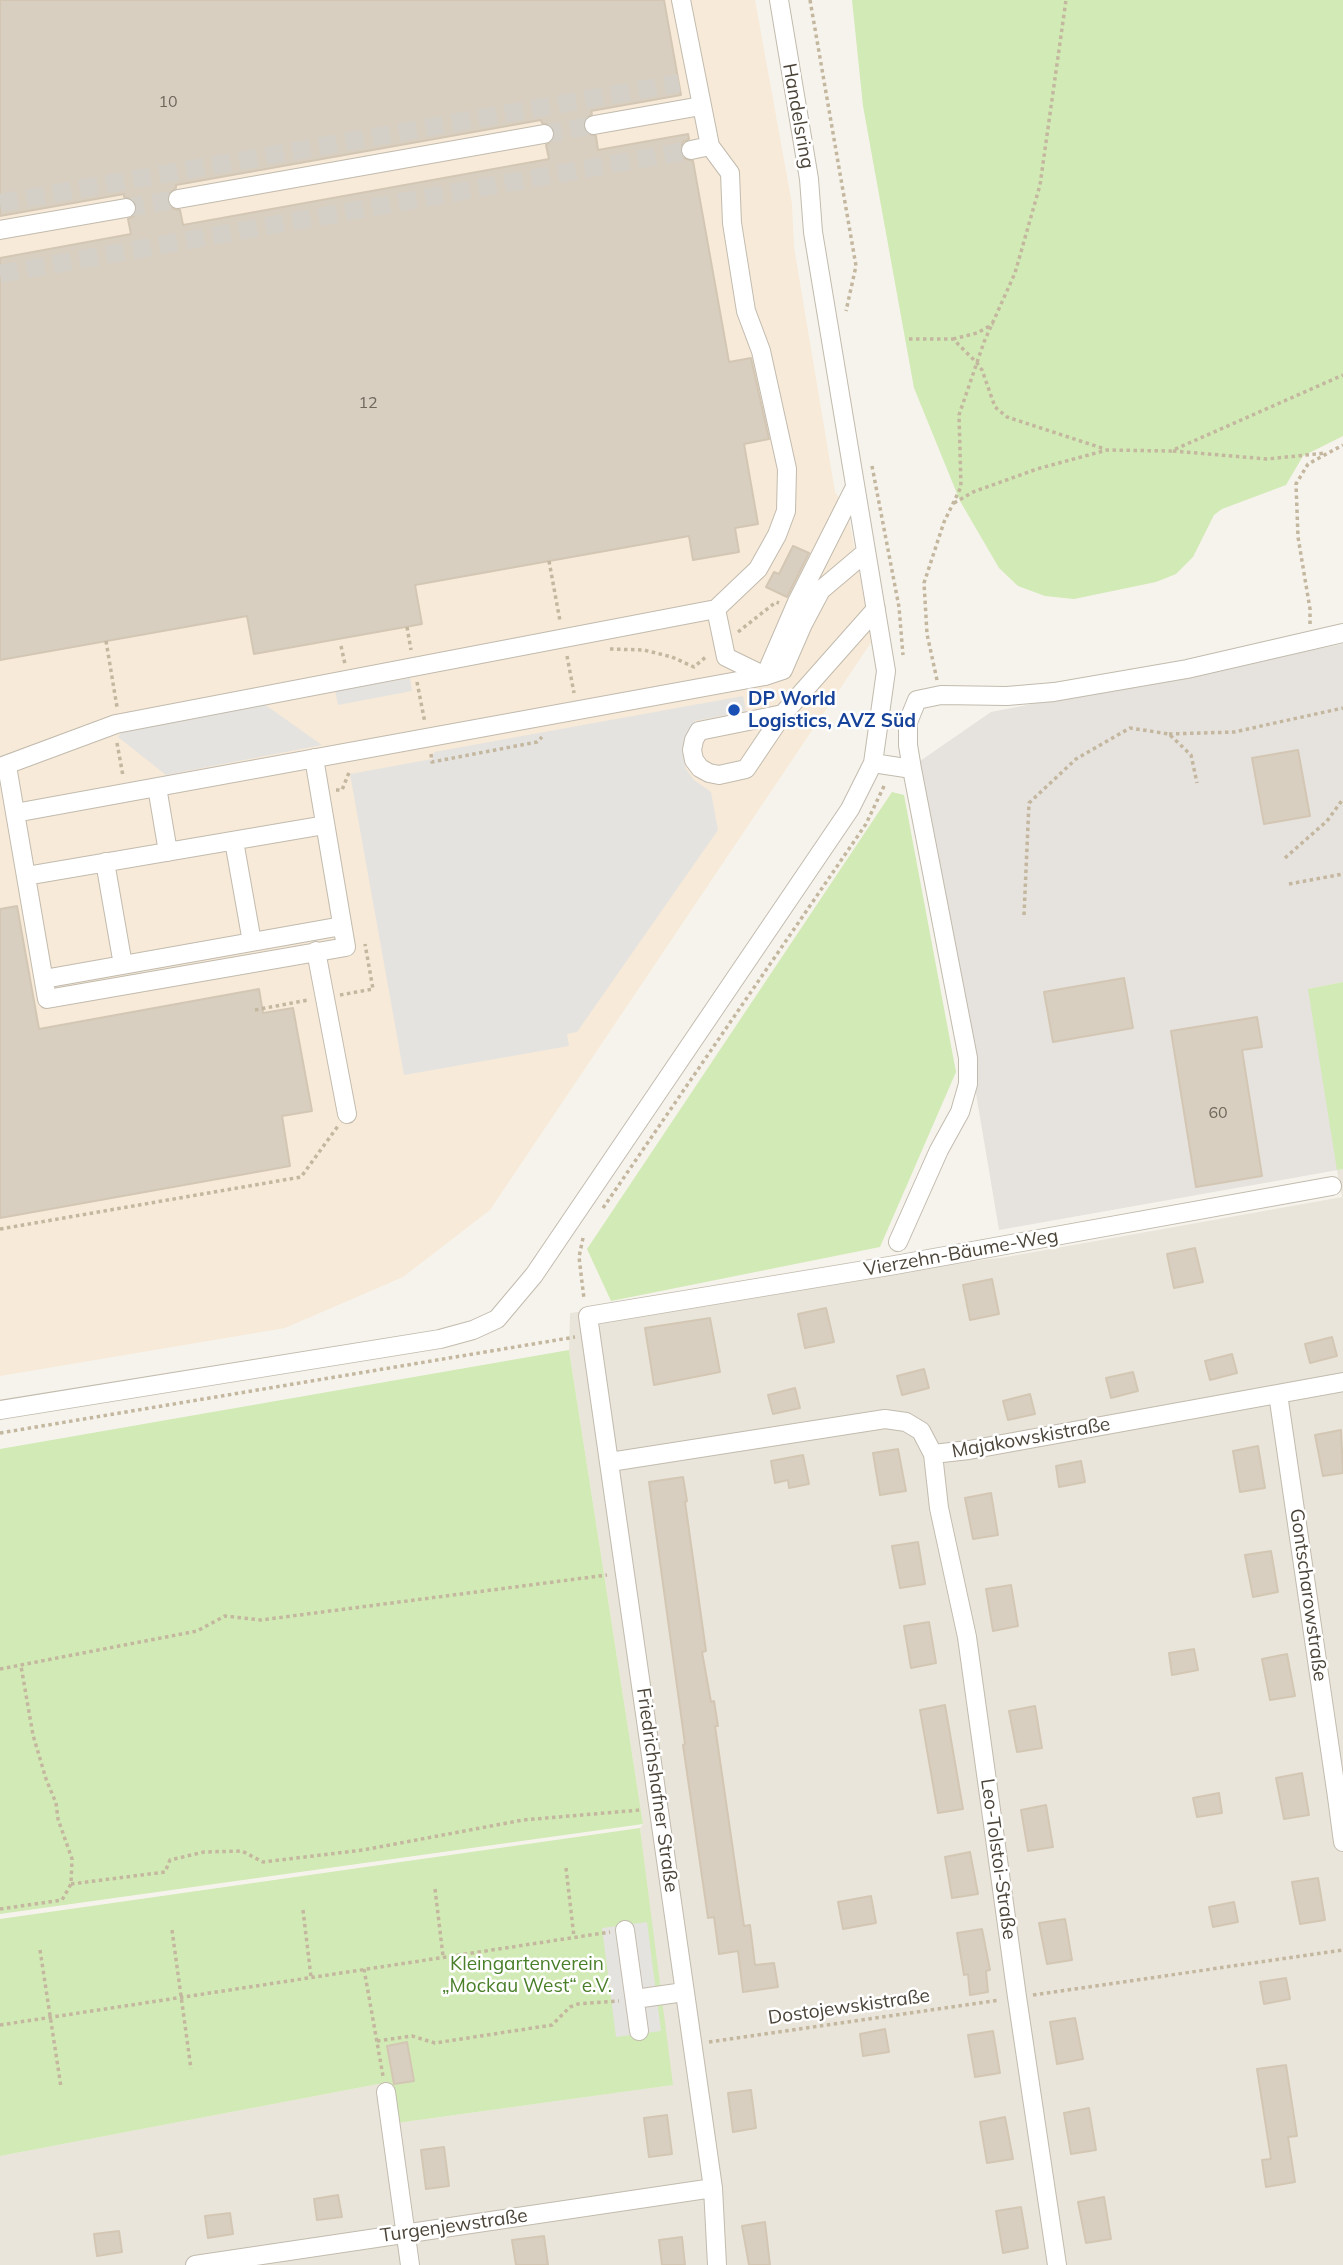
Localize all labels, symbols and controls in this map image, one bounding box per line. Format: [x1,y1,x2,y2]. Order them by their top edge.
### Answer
street label: Handelsring [778,61,818,171]
house number: 10 [158,92,178,112]
house number: 12 [358,393,378,413]
place label: DP World Logistics, AVZ Süd [748,688,916,732]
marker: DP World Logistics, AVZ Süd [726,702,742,718]
house number: 60 [1208,1103,1228,1123]
street label: Vierzehn-Bäume-Weg [862,1225,1060,1281]
street label: Majakowskistraße [950,1413,1112,1463]
street label: Gontscharowstraße [1285,1507,1331,1683]
street label: Friedrichshafner Straße [631,1686,683,1894]
street label: Leo-Tolstoi-Straße [975,1777,1021,1941]
park label: Kleingartenverein „Mockau West“ e.V. [442,1953,612,1997]
street label: Dostojewskistraße [767,1984,931,2030]
street label: Turgenjewstraße [379,2204,529,2248]

